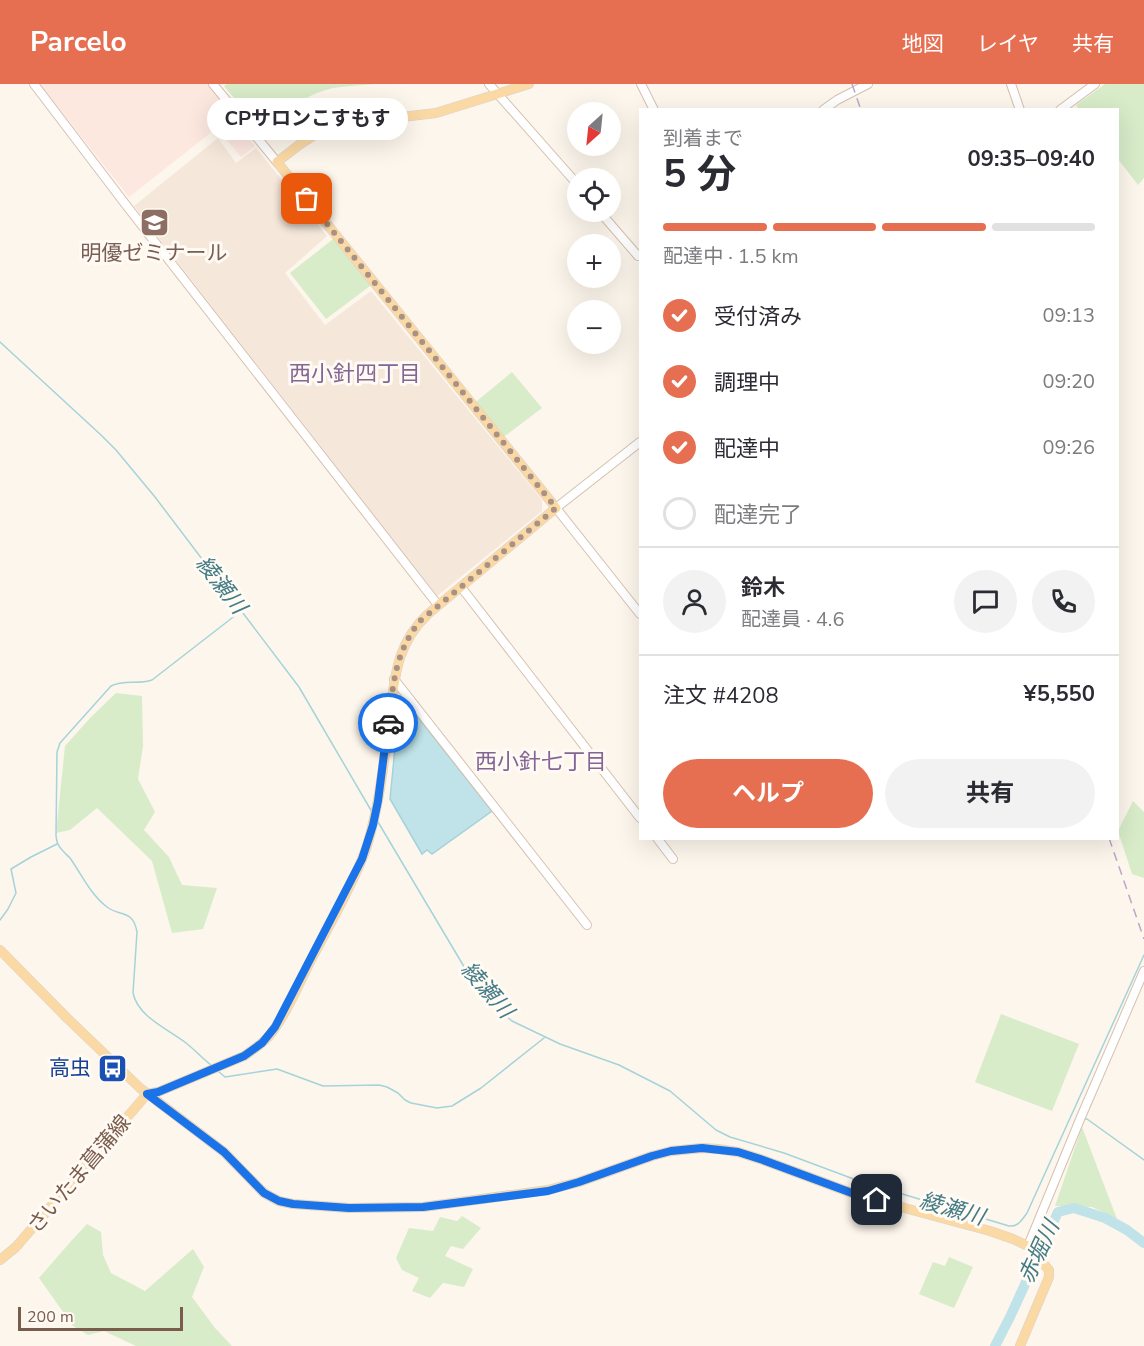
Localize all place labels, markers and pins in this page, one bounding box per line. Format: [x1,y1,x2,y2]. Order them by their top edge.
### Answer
callout: CPサロンこすもす [206,97,407,139]
pin [281,173,332,224]
school or university icon: 明優ゼミナール [138,206,170,238]
place label: 明優ゼミナール [81,239,228,267]
bus stop icon: 高虫 [96,1052,128,1084]
place label: 高虫 [49,1054,91,1082]
pin [851,1174,902,1225]

